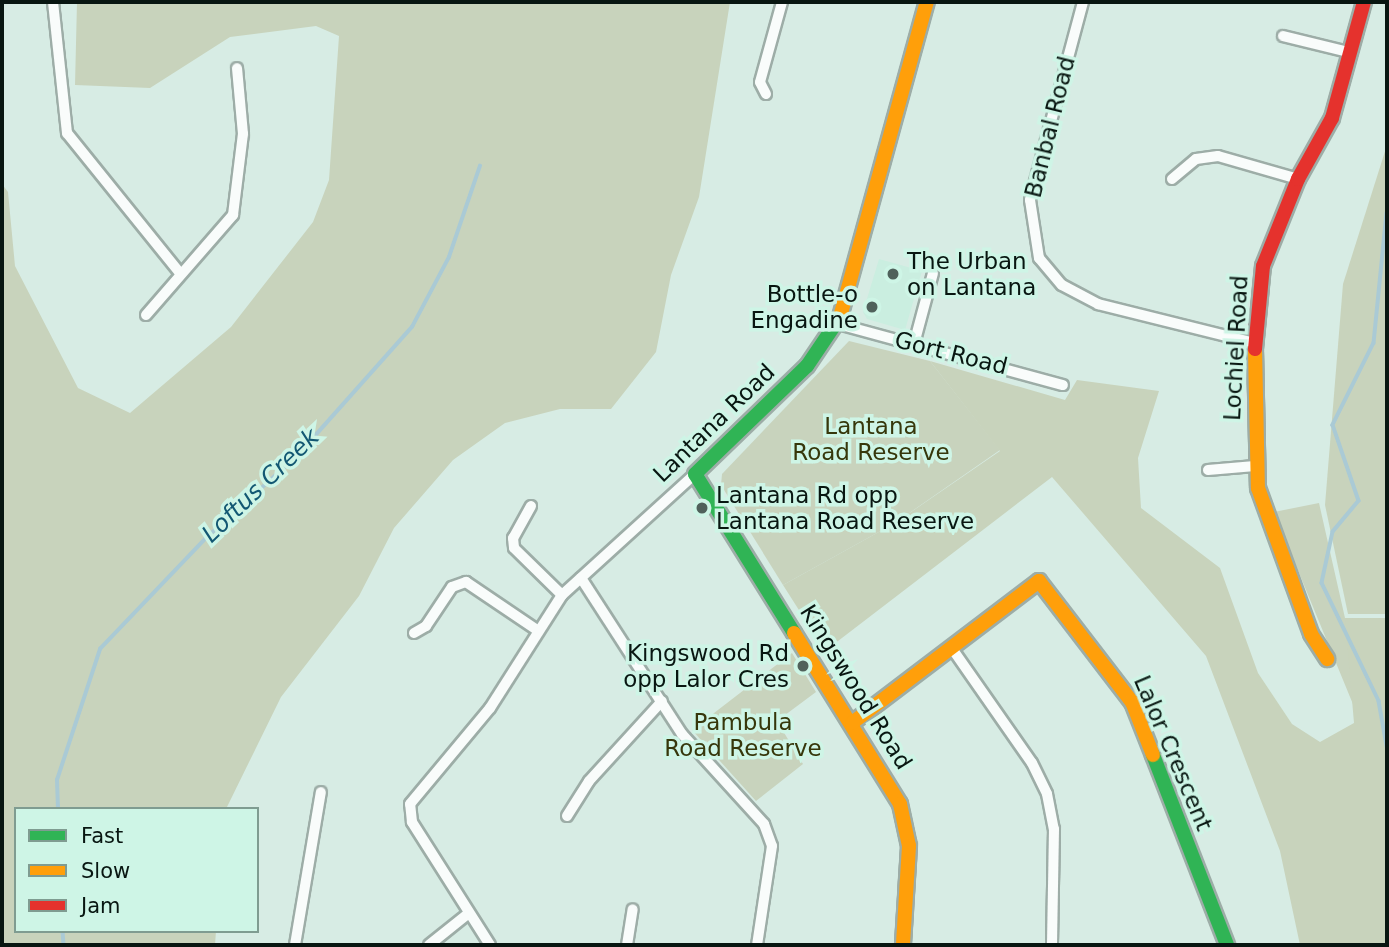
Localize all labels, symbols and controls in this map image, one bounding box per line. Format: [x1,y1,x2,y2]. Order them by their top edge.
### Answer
street label: Banbal Road [1019,54,1081,200]
place label: The Urban on Lantana [907,247,1036,301]
marker: The Urban on Lantana [885,266,901,282]
street label: Lochiel Road [1218,275,1254,421]
place label: Bottle-o Engadine [750,280,858,334]
marker: Bottle-o Engadine [864,299,880,315]
street label: Gort Road [892,326,1010,380]
street label: Lantana Road [647,358,781,488]
park label: Lantana Road Reserve [792,412,950,466]
water label: Loftus Creek [197,423,325,549]
place label: Lantana Rd opp Lantana Road Reserve [716,481,974,535]
marker: Lantana Rd opp Lantana Road Reserve [694,500,710,516]
street label: Kingswood Road [794,599,918,775]
place label: Kingswood Rd opp Lalor Cres [623,639,789,693]
marker: Kingswood Rd opp Lalor Cres [795,658,811,674]
street label: Lalor Crescent [1128,671,1218,835]
park label: Pambula Road Reserve [664,708,822,762]
legend [14,807,259,933]
text: Fast [81,824,123,848]
text: Slow [81,859,130,883]
text: Jam [81,894,121,918]

